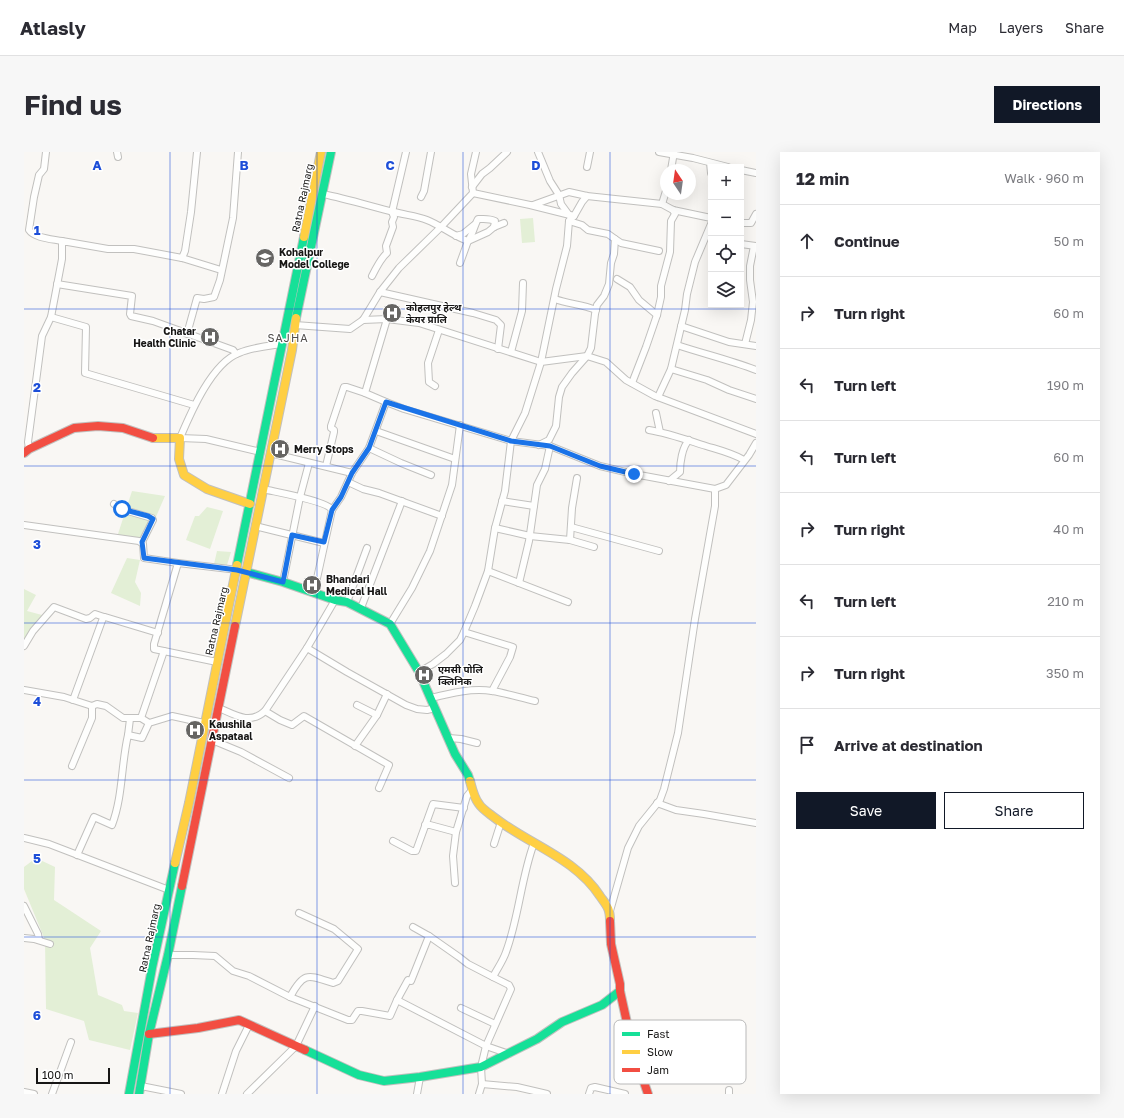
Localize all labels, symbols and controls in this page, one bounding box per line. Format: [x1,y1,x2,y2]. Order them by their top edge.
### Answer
text: Atlasly [20,16,86,39]
text: Map [948,19,977,36]
text: Layers [999,19,1043,36]
text: Share [1065,19,1104,36]
button: Directions [994,86,1100,123]
text: Find us [24,88,122,121]
text: A [92,157,102,173]
text: B [239,157,249,173]
text: C [385,157,395,173]
text: D [531,157,541,173]
street label: Ratna Rajmarg [289,163,315,233]
north arrow [660,164,696,200]
map controls [708,164,744,308]
button: + [708,164,744,200]
text: 12 min [796,168,849,189]
text: Walk · 960 m [1004,170,1084,186]
button: − [708,200,744,236]
text: 1 [34,222,41,238]
icon: ahead [796,230,818,252]
text: Continue [834,232,900,250]
text: 50 m [1054,233,1084,249]
button: locate [708,236,744,272]
place label: Kohalpur Model College [279,246,350,270]
school or university icon: Kohalpur Model College [254,247,276,269]
button: layers [708,272,744,308]
place label: कोहलपुर हेल्थ केयर प्रालि [406,301,462,325]
hospital icon: कोहलपुर हेल्थ केयर प्रालि [381,302,403,324]
icon: right [796,302,818,324]
text: Turn right [834,304,905,322]
text: 60 m [1053,305,1084,321]
place label: Chatar Health Clinic [133,325,196,349]
hospital icon: Chatar Health Clinic [199,326,221,348]
district label: SAJHA [267,331,309,344]
icon: left [796,374,818,396]
text: Turn left [834,376,896,394]
text: 190 m [1047,377,1084,393]
text: 2 [33,379,41,395]
hospital icon: Merry Stops [269,438,291,460]
place label: Merry Stops [294,443,354,455]
icon: left [796,446,818,468]
text: Turn left [834,448,896,466]
text: 60 m [1053,449,1084,465]
route end [625,465,643,483]
route start [113,500,131,518]
icon: right [796,518,818,540]
text: Turn right [834,520,905,538]
text: 40 m [1053,521,1084,537]
text: 3 [33,536,41,552]
place label: Bhandari Medical Hall [326,573,388,597]
hospital icon: Bhandari Medical Hall [301,574,323,596]
street label: Ratna Rajmarg [202,586,230,656]
icon: left [796,590,818,612]
text: Turn left [834,592,896,610]
text: 210 m [1047,593,1084,609]
icon: right [796,662,818,684]
place label: एमसी पोलि क्लिनिक [438,663,483,687]
hospital icon: एमसी पोलि क्लिनिक [413,664,435,686]
text: Turn right [834,664,905,682]
text: 350 m [1046,665,1084,681]
text: 4 [33,693,41,709]
place label: Kaushila Aspataal [209,718,253,742]
hospital icon: Kaushila Aspataal [184,719,206,741]
icon: arrive [796,734,818,756]
text: Arrive at destination [834,736,983,754]
button: Save [796,792,936,829]
button: Share [944,792,1084,829]
text: 5 [33,850,41,866]
street label: Ratna Rajmarg [136,903,162,973]
text: 6 [33,1007,41,1023]
legend [614,1020,746,1084]
text: Fast [647,1027,670,1040]
text: Slow [647,1045,673,1058]
text: Jam [647,1063,669,1076]
scale bar [36,1066,110,1085]
text: 100 m [42,1068,73,1081]

